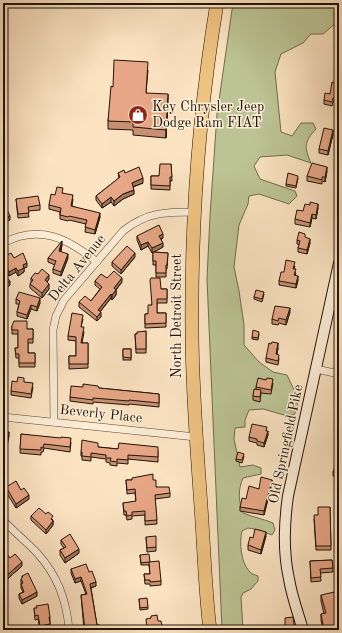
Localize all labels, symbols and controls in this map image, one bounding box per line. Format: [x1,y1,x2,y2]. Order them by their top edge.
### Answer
place label: Key Chrysler Jeep Dodge Ram FIAT [152,100,264,130]
shop icon: Key Chrysler Jeep Dodge Ram FIAT [127,104,149,126]
street label: Delta Avenue [46,232,108,304]
street label: North Detroit Street [170,254,184,378]
street label: Old Springfield Pike [267,383,305,505]
street label: Beverly Place [59,403,143,425]

